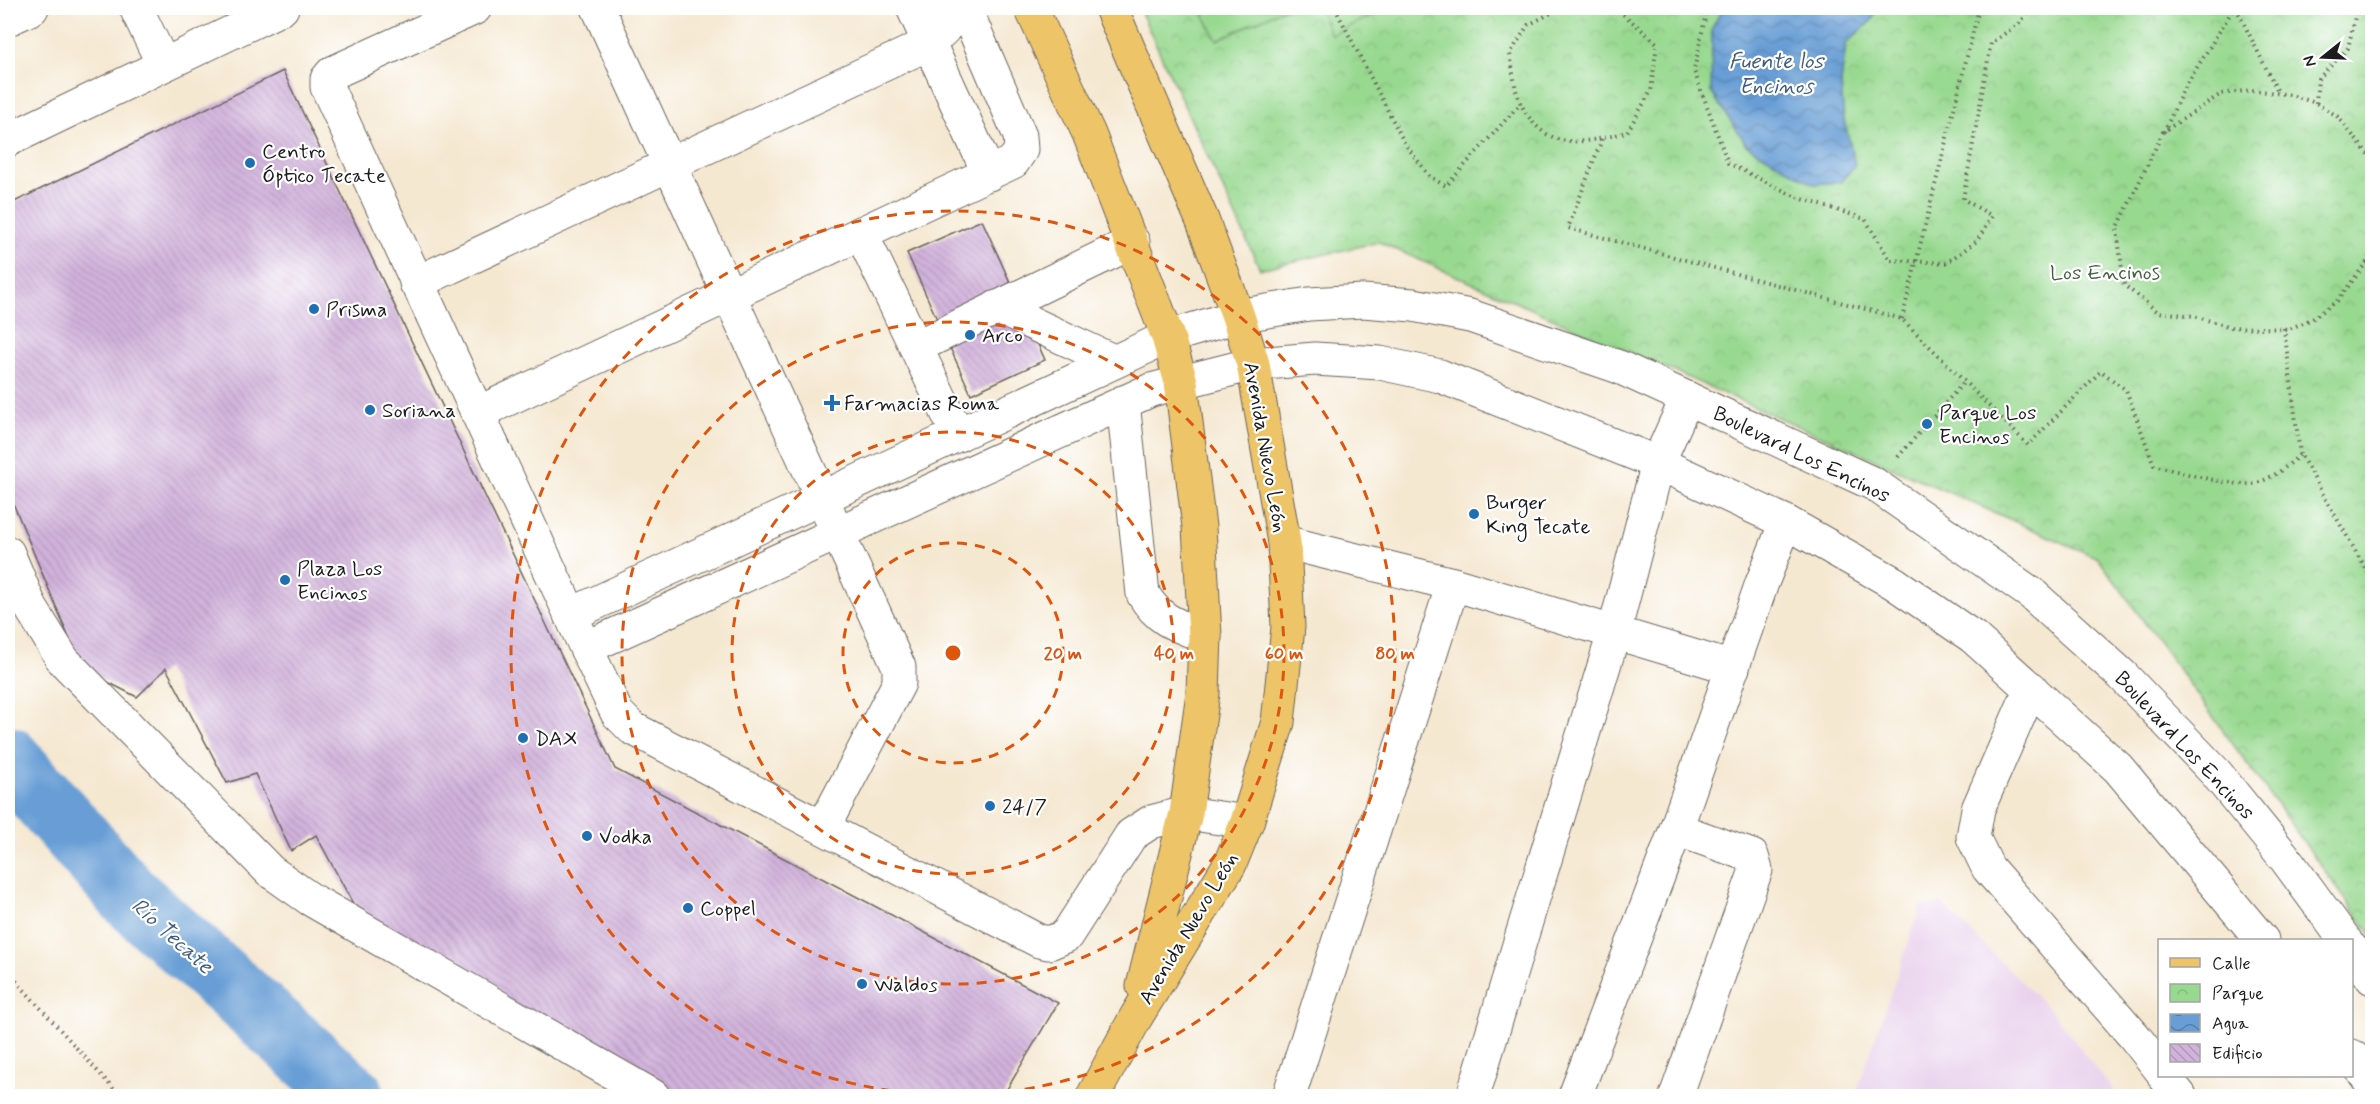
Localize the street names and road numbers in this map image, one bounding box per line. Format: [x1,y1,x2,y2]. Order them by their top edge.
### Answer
street label: Avenida Nuevo León [1236,360,1294,535]
street label: Boulevard Los Encinos [1708,400,1895,510]
street label: Boulevard Los Encinos [2108,665,2261,826]
street label: Avenida Nuevo León [1132,847,1245,1010]

